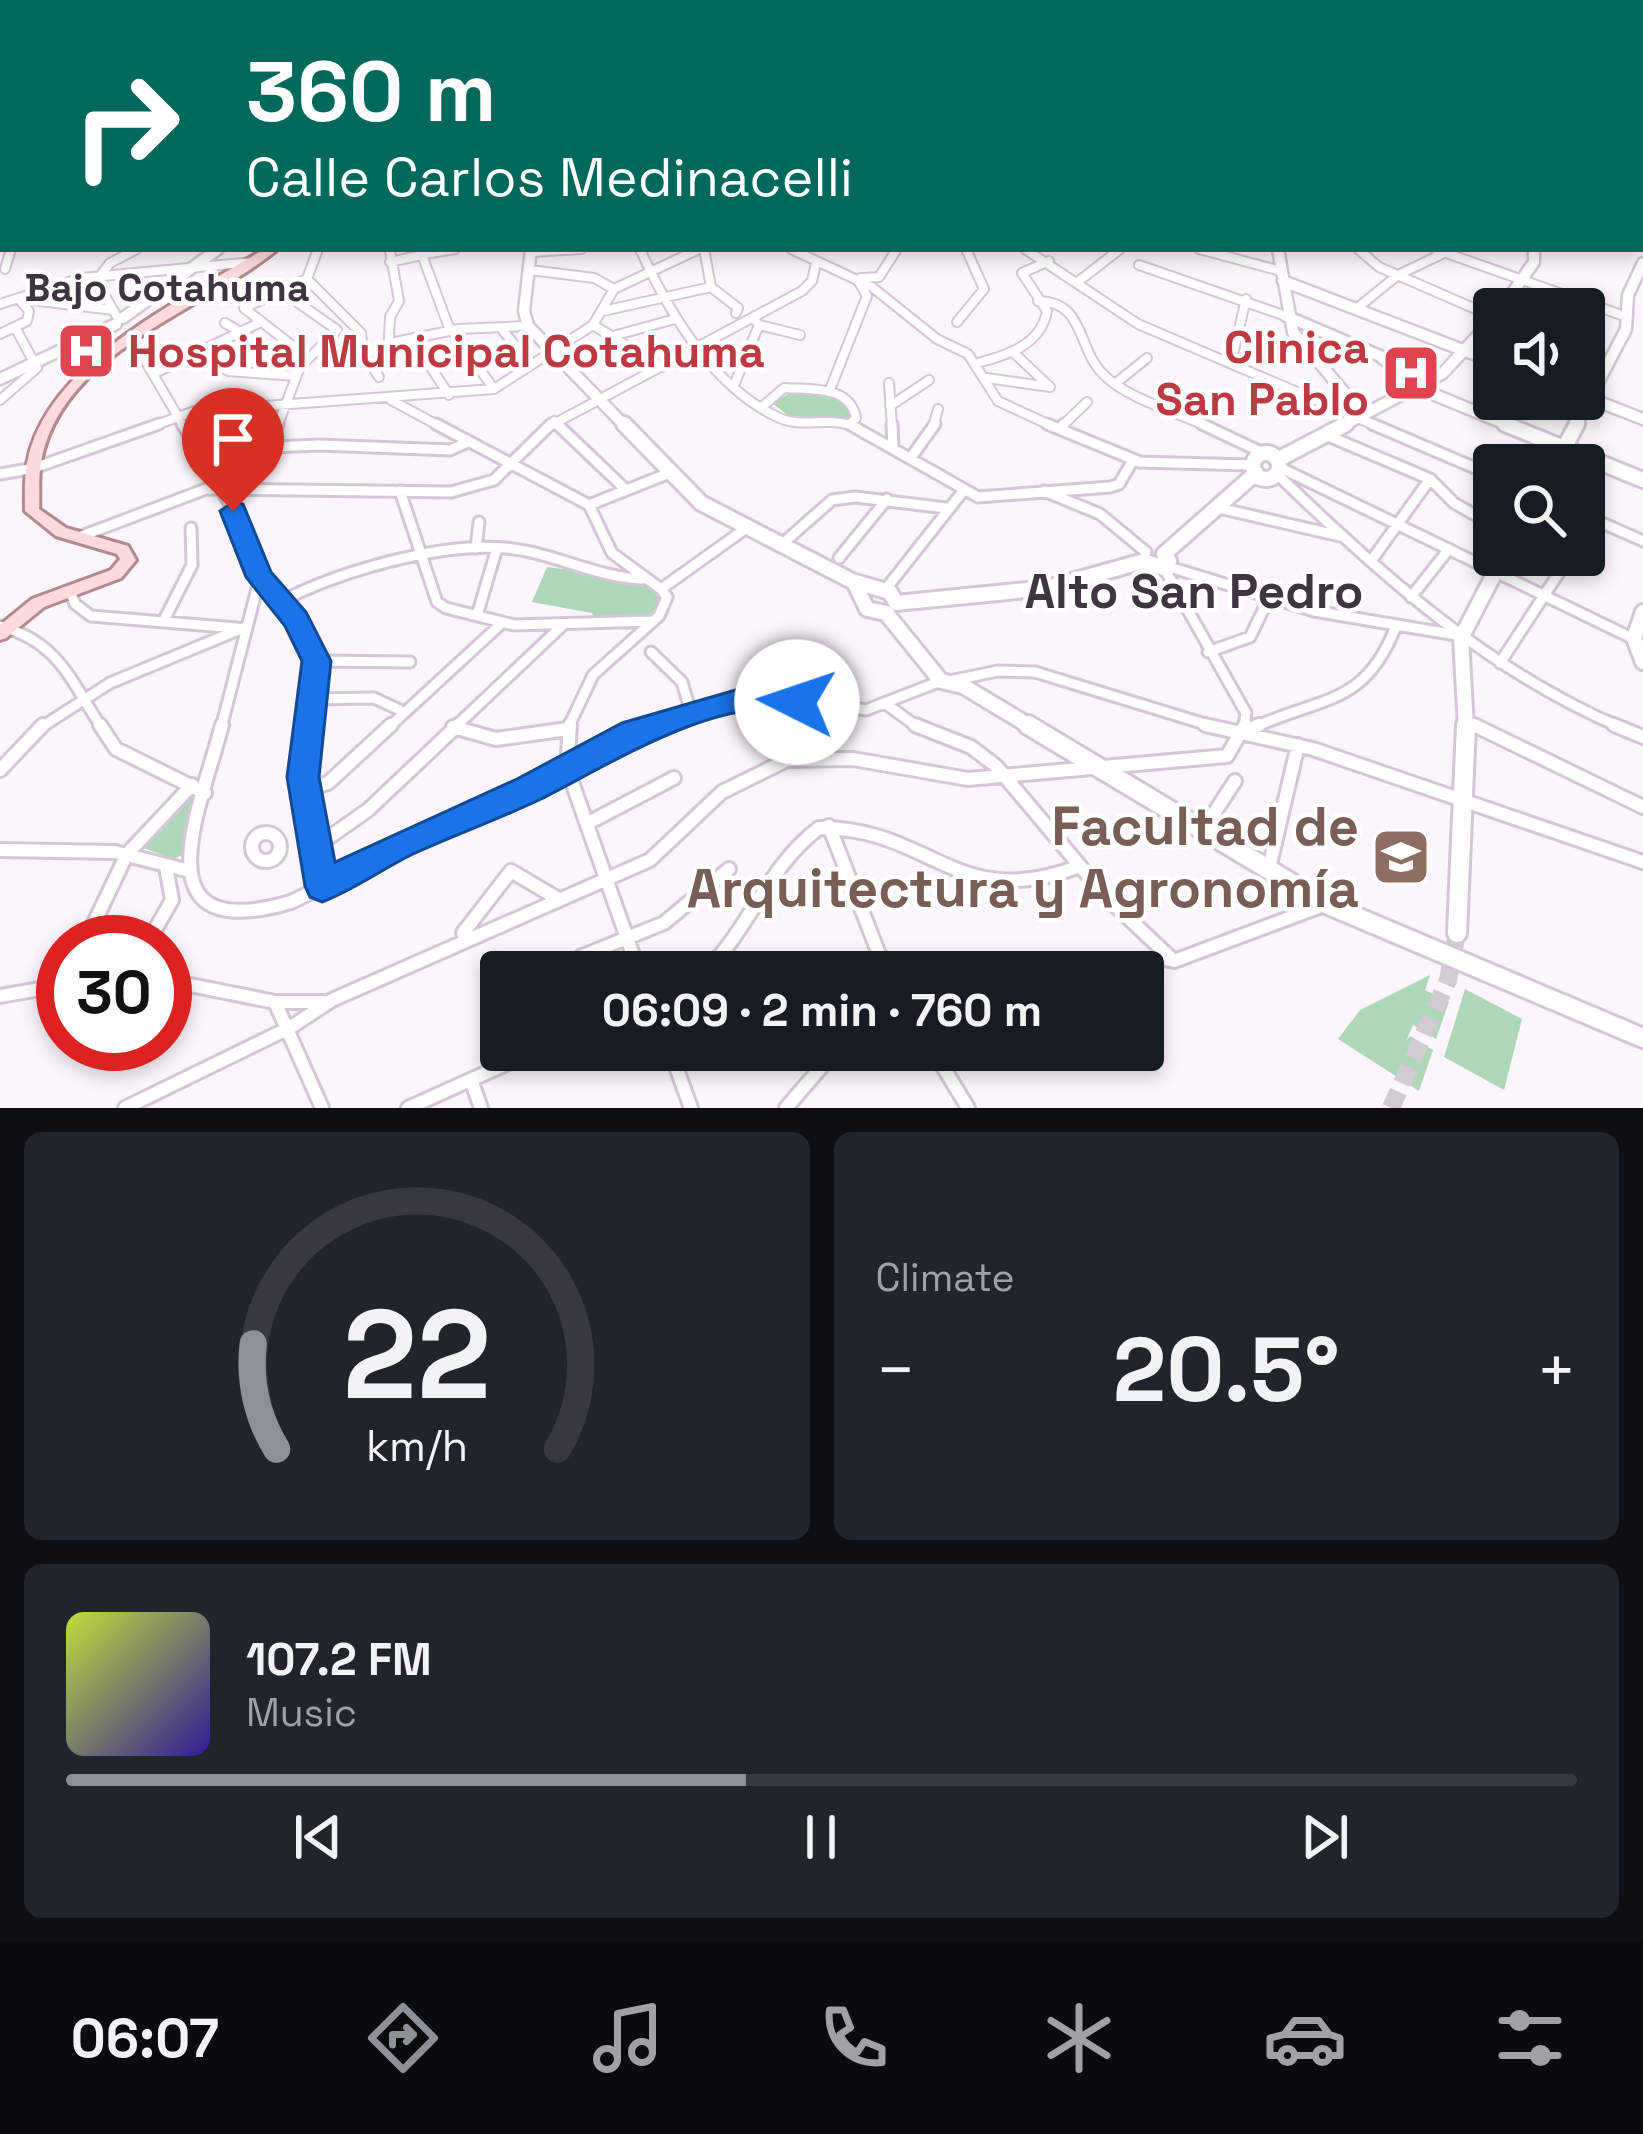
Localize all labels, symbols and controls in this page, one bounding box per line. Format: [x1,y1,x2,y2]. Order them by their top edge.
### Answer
text: 360 m [246,38,497,146]
icon: right [48,48,204,204]
text: Calle Carlos Medinacelli [246,143,853,212]
district label: Bajo Cotahuma [25,263,309,312]
map controls [1473,288,1605,576]
button: sound [1473,288,1605,420]
place label: Clinica San Pablo [1156,319,1369,428]
hospital icon: Hospital Municipal Cotahuma [55,320,117,382]
place label: Hospital Municipal Cotahuma [128,323,765,380]
hospital icon: Clinica San Pablo [1380,342,1442,404]
pin [182,388,284,511]
icon: arrive [200,406,266,472]
button: search [1473,444,1605,576]
district label: Alto San Pedro [1025,561,1363,622]
position arrow [734,639,860,765]
place label: Facultad de Arquitectura y Agronomía [687,792,1359,923]
school or university icon: Facultad de Arquitectura y Agronomía [1370,826,1432,888]
speed limit sign: 30 [36,915,192,1071]
text: 06:09 · 2 min · 760 m [602,982,1042,1039]
text: Climate [876,1253,1015,1302]
text: 22 [343,1275,491,1434]
text: 20.5° [1113,1312,1340,1427]
text: − [876,1328,916,1412]
text: + [1536,1328,1577,1412]
text: km/h [366,1419,468,1474]
text: 107.2 FM [246,1631,432,1688]
text: Music [246,1688,357,1737]
icon: previous [285,1804,351,1870]
icon: pause [788,1804,854,1870]
icon: next [1292,1804,1358,1870]
icon: directions [361,1996,445,2080]
icon: music [586,1996,670,2080]
icon: phone [812,1996,896,2080]
icon: climate [1037,1996,1121,2080]
icon: car [1263,1996,1347,2080]
icon: filters [1488,1996,1572,2080]
text: 06:07 [71,2004,219,2073]

